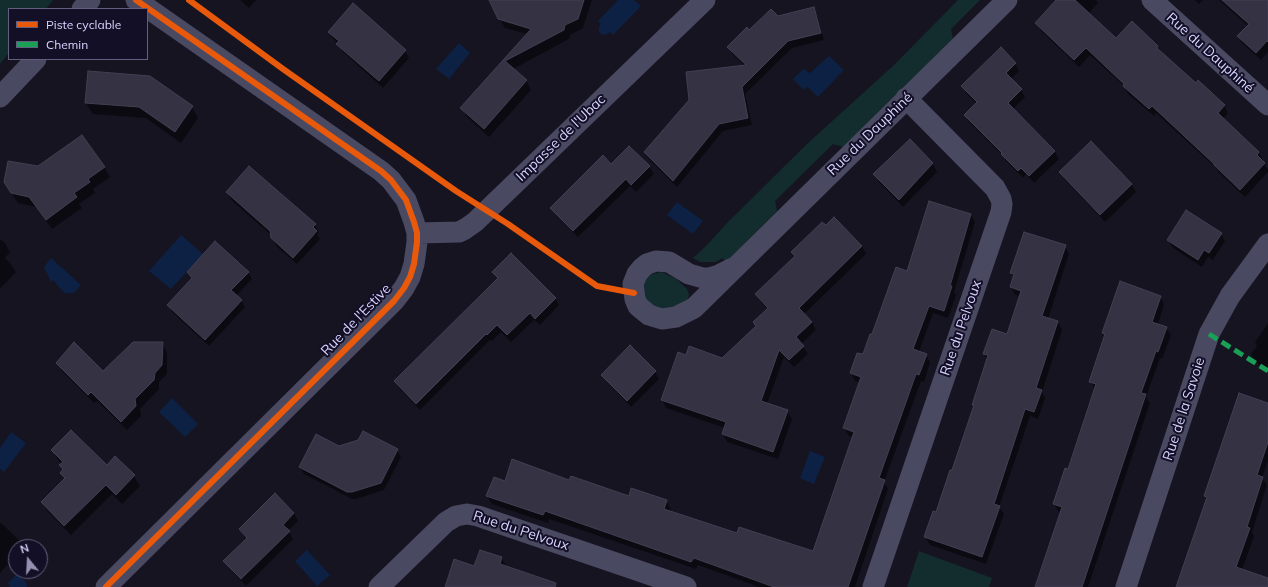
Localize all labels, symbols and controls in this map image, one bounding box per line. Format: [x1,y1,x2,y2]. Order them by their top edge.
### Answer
legend [8,8,148,60]
street label: Rue du Dauphiné [1163,9,1257,97]
text: Piste cyclable [46,17,121,32]
text: Chemin [46,37,88,52]
street label: Rue du Dauphiné [824,89,916,179]
street label: Impasse de l'Ubac [513,91,609,185]
street label: Rue du Pelvoux [937,278,985,378]
street label: Rue de l'Estive [318,281,394,359]
street label: Rue de la Savoie [1159,355,1209,463]
street label: Rue du Pelvoux [471,508,571,554]
north arrow [8,539,48,579]
text: N [18,541,31,556]

